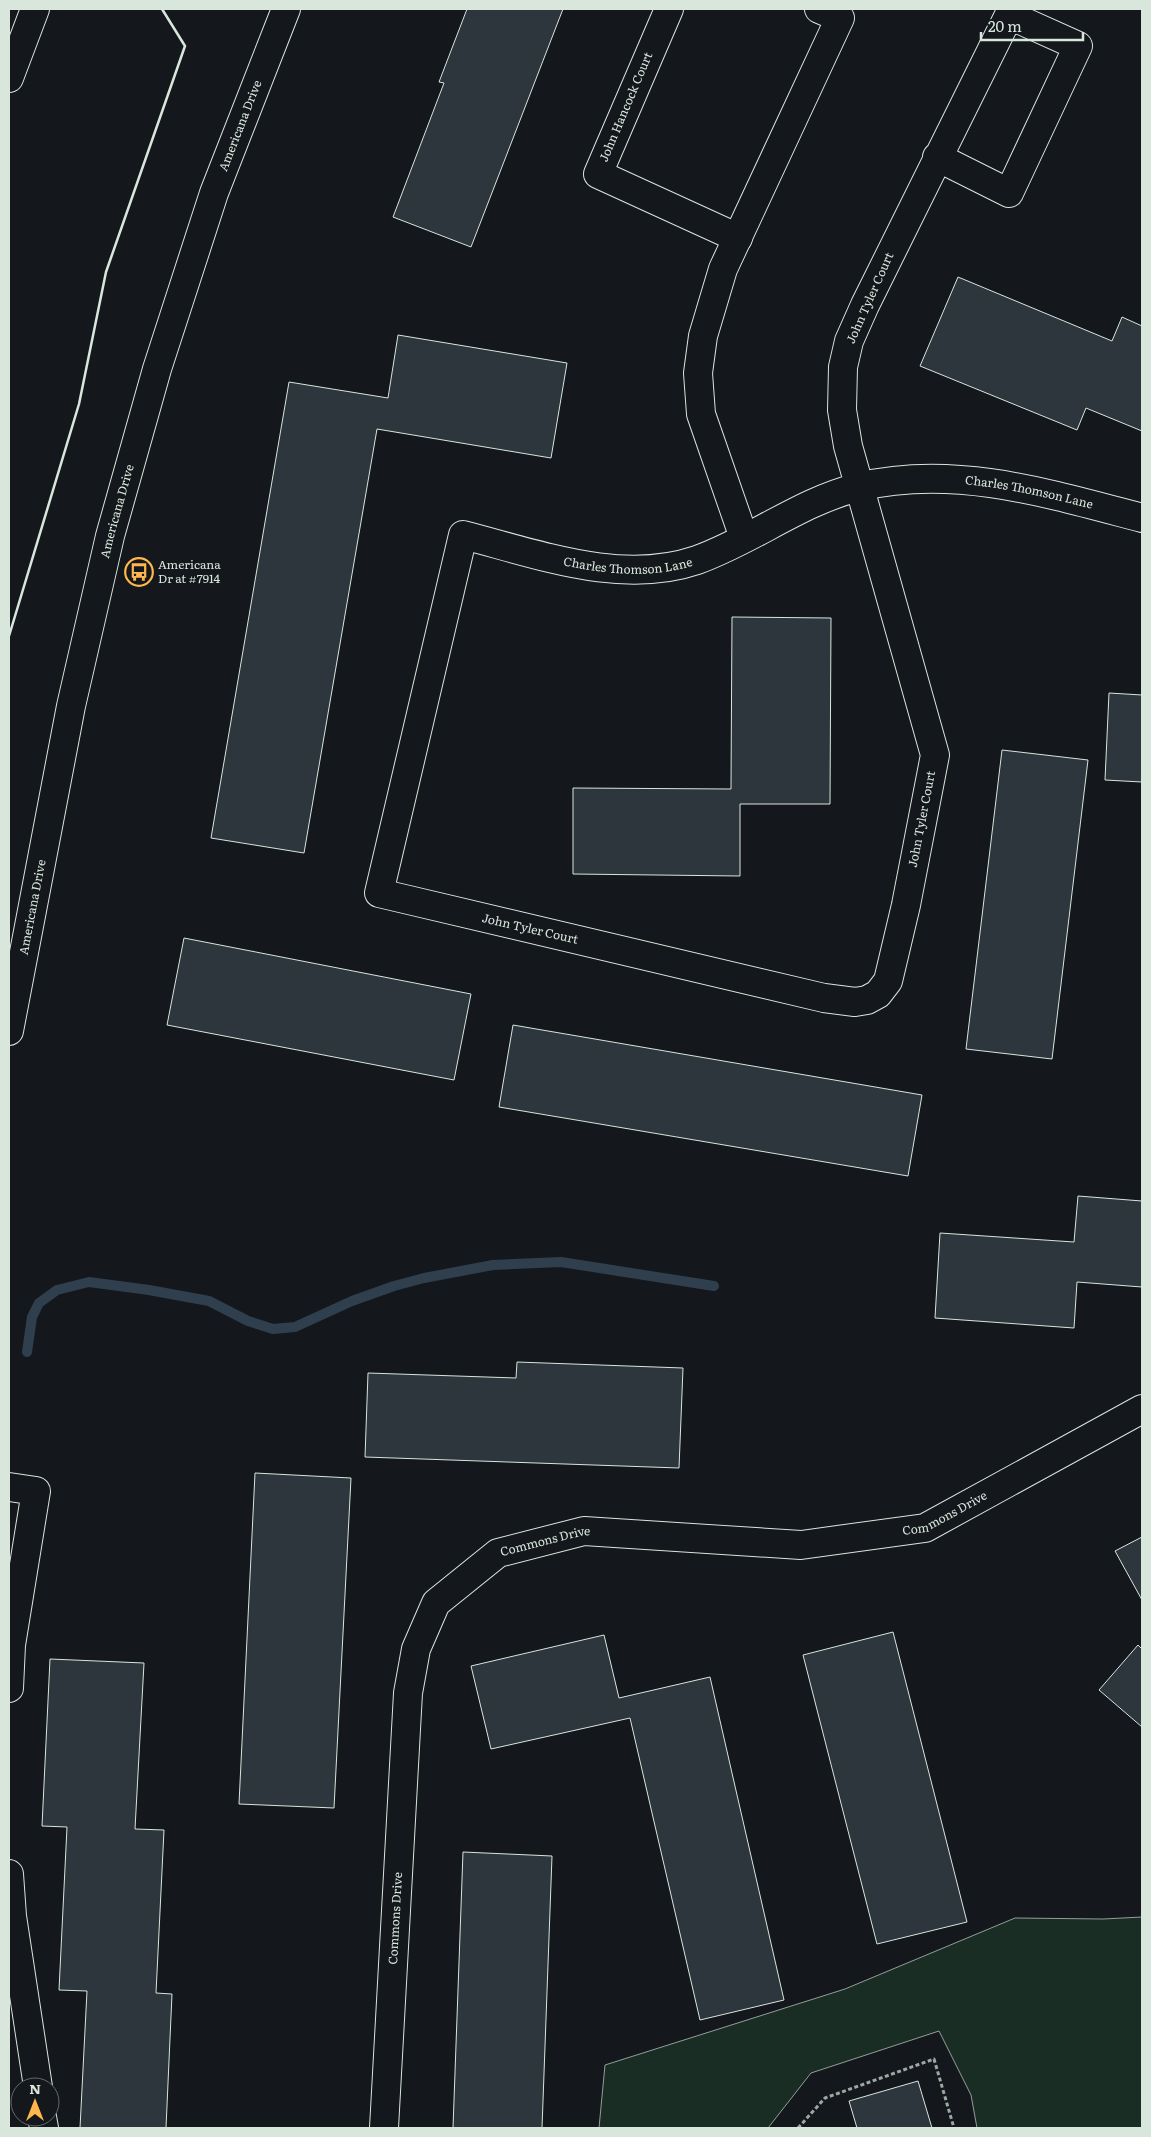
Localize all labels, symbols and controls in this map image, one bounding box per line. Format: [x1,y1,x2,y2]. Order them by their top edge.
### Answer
scale bar [981,10,1084,42]
text: 20 m [988,14,1022,37]
street label: John Hancock Court [594,49,656,164]
street label: Americana Drive [213,77,265,174]
street label: John Tyler Court [841,249,897,346]
street label: Americana Drive [95,462,138,560]
street label: Charles Thomson Lane [964,470,1095,513]
street label: Charles Thomson Lane [562,551,694,578]
place label: Americana Dr at #7914 [158,555,221,587]
bus stop icon: Americana Dr at #7914 [124,557,154,587]
street label: John Tyler Court [903,769,939,869]
street label: Americana Drive [14,858,50,956]
street label: John Tyler Court [480,908,580,948]
street label: Commons Drive [901,1486,990,1539]
street label: Commons Drive [498,1521,591,1560]
street label: Commons Drive [383,1872,406,1965]
north arrow [10,2077,60,2127]
text: N [29,2078,41,2098]

